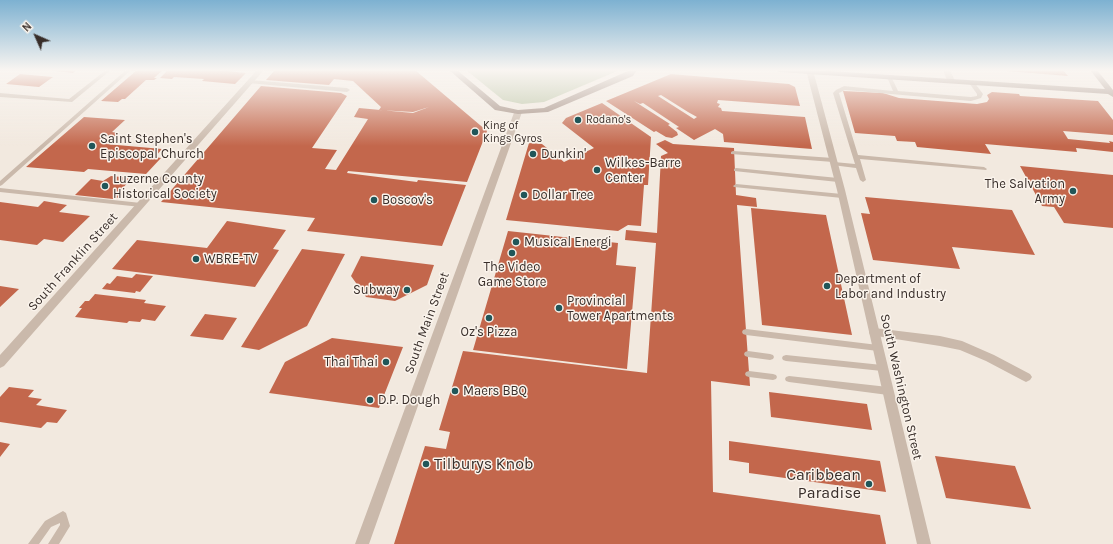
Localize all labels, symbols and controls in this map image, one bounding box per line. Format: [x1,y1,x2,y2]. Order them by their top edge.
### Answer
north arrow [16,16,56,56]
text: N [20,20,35,35]
place label: Rodano's [586,113,631,127]
marker: Rodano's [573,115,583,125]
place label: King of Kings Gyros [483,119,542,145]
marker: King of Kings Gyros [470,127,480,137]
place label: Saint Stephen's Episcopal Church [100,131,204,162]
marker: Saint Stephen's Episcopal Church [87,141,97,151]
place label: Dunkin' [541,146,586,162]
marker: Dunkin' [528,149,538,159]
place label: Wilkes-Barre Center [605,155,681,186]
marker: Wilkes-Barre Center [592,165,602,175]
place label: Luzerne County Historical Society [113,171,217,202]
place label: The Salvation Army [985,176,1065,207]
marker: Luzerne County Historical Society [100,181,110,191]
marker: The Salvation Army [1068,186,1078,196]
place label: Dollar Tree [532,187,594,203]
marker: Dollar Tree [519,190,529,200]
place label: Boscov's [382,192,433,208]
marker: Boscov's [369,195,379,205]
street label: South Franklin Street [25,210,121,314]
place label: Musical Energi [524,234,612,250]
marker: Musical Energi [511,237,521,247]
marker: The Video Game Store [507,248,517,258]
place label: WBRE-TV [204,251,257,267]
marker: WBRE-TV [191,254,201,264]
place label: The Video Game Store [478,259,546,290]
street label: South Main Street [401,270,453,376]
place label: Department of Labor and Industry [835,271,946,302]
marker: Department of Labor and Industry [822,281,832,291]
place label: Subway [353,282,399,298]
marker: Subway [402,285,412,295]
place label: Provincial Tower Apartments [567,293,674,324]
marker: Provincial Tower Apartments [554,303,564,313]
street label: South Washington Street [877,312,925,462]
marker: Oz's Pizza [484,313,494,323]
place label: Oz's Pizza [461,324,517,340]
place label: Thai Thai [324,354,378,370]
marker: Thai Thai [381,357,391,367]
place label: Maers BBQ [463,383,527,399]
marker: Maers BBQ [450,386,460,396]
place label: D.P. Dough [378,392,440,408]
marker: D.P. Dough [365,395,375,405]
place label: Tilburys Knob [434,454,533,474]
marker: Tilburys Knob [421,459,431,469]
place label: Caribbean Paradise [786,465,861,503]
marker: Caribbean Paradise [864,479,874,489]

